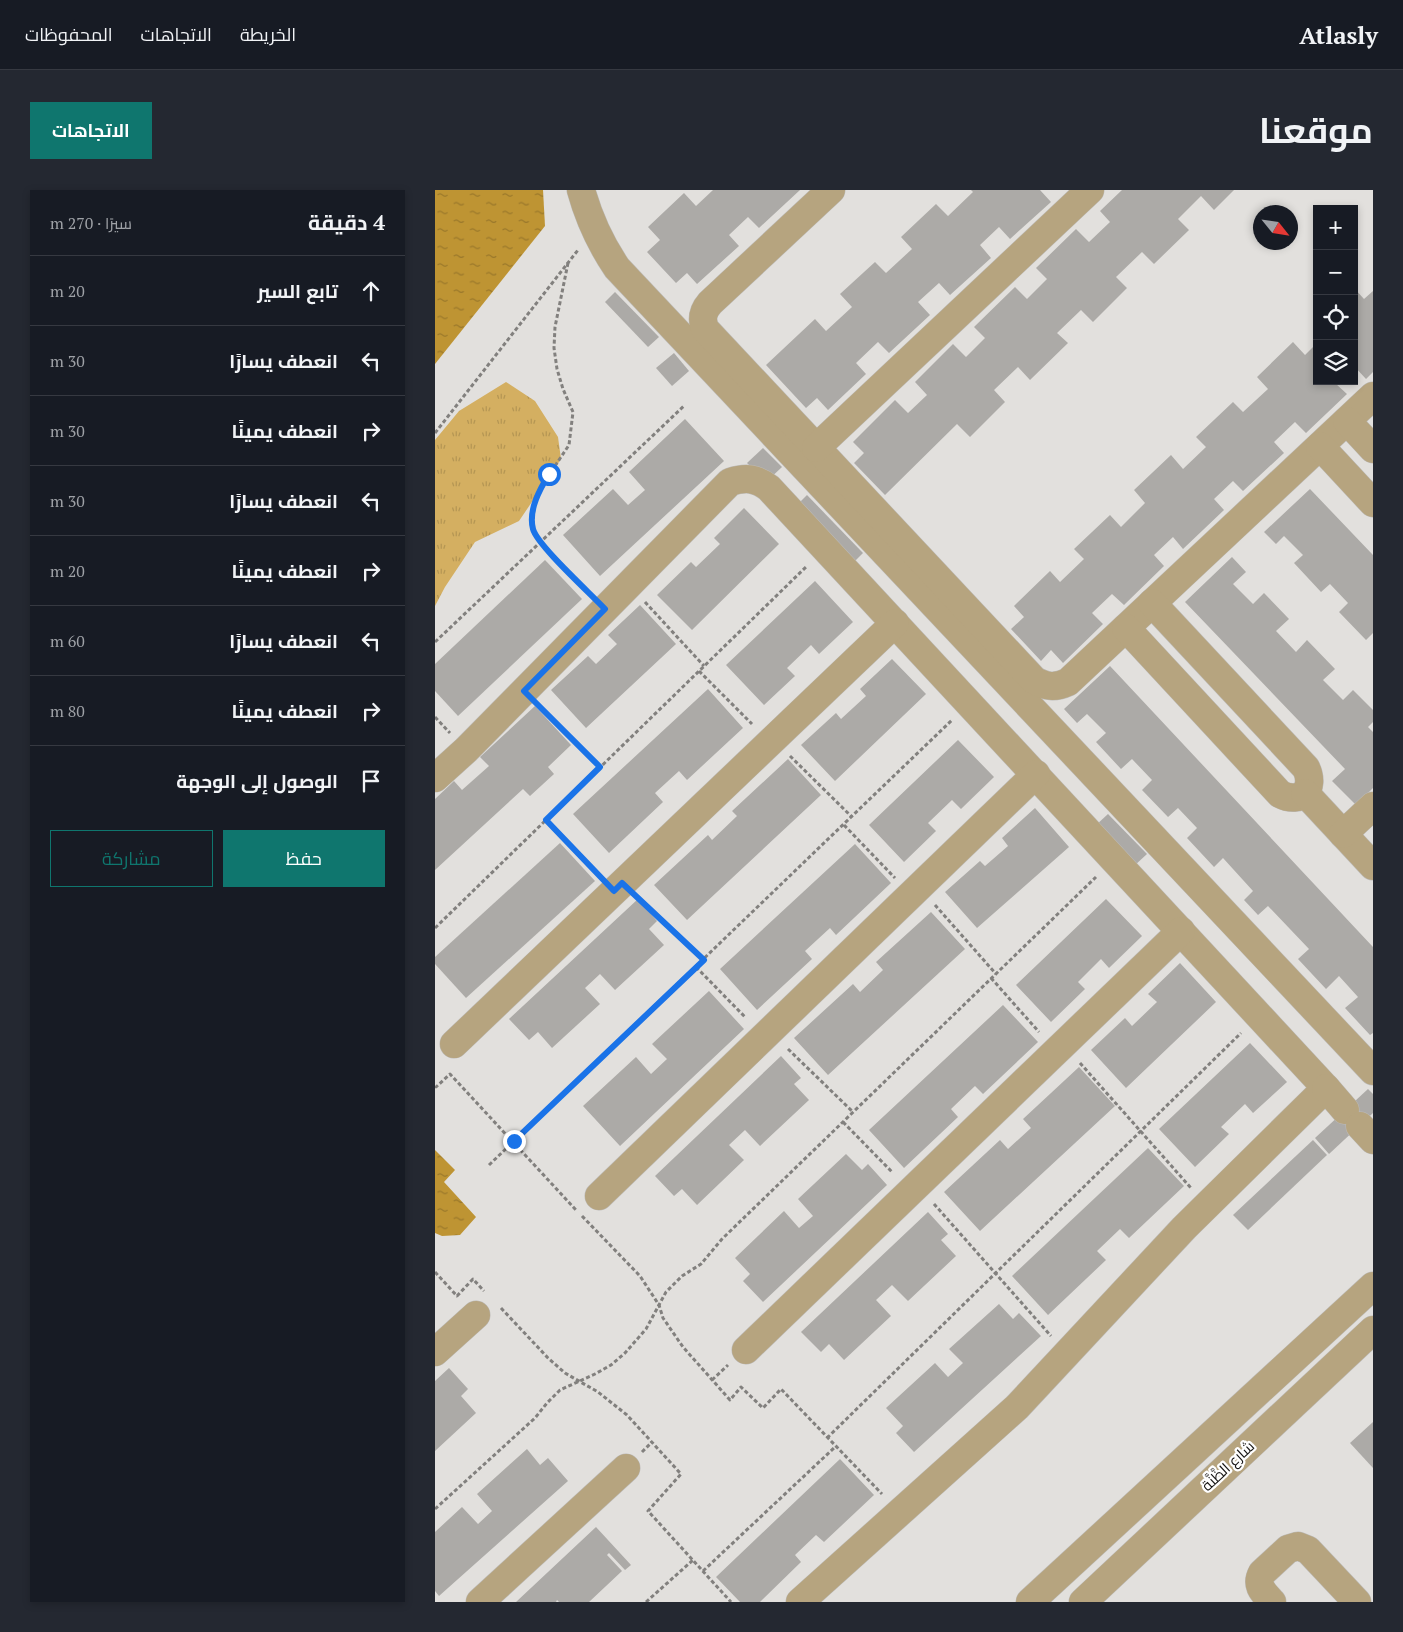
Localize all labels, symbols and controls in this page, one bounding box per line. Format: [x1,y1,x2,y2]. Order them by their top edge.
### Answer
text: Atlasly [1299,19,1378,51]
text: المحفوظات [25,22,113,46]
text: الاتجاهات [141,22,212,46]
text: الخريطة [240,22,296,46]
button: الاتجاهات [30,102,152,159]
text: موقعنا [1259,107,1373,153]
north arrow [1253,205,1298,250]
map controls [1313,205,1358,385]
button: + [1313,205,1358,250]
text: 4 دقيقة [308,208,385,236]
text: سيرًا · 270 m [50,212,132,234]
button: − [1313,250,1358,295]
icon: ahead [357,277,385,305]
text: تابع السير [257,278,338,303]
text: 20 m [50,280,85,302]
button: locate [1313,295,1358,340]
button: layers [1313,340,1358,385]
icon: left [357,347,385,375]
text: انعطف يسارًا [229,348,338,373]
text: 30 m [50,350,85,372]
icon: right [357,417,385,445]
text: انعطف يمينًا [232,418,338,443]
text: 30 m [50,420,85,442]
route start [538,463,561,486]
icon: left [357,487,385,515]
text: انعطف يسارًا [229,488,338,513]
text: 30 m [50,490,85,512]
icon: right [357,557,385,585]
text: انعطف يمينًا [232,558,338,583]
text: 20 m [50,560,85,582]
icon: left [357,627,385,655]
text: انعطف يسارًا [229,628,338,653]
text: 60 m [50,630,85,652]
icon: right [357,697,385,725]
text: انعطف يمينًا [232,698,338,723]
text: 80 m [50,700,85,722]
icon: arrive [357,767,385,795]
text: الوصول إلى الوجهة [176,768,338,793]
button: مشاركة [50,830,213,887]
button: حفظ [223,830,385,887]
route end [503,1130,526,1153]
street label: شارع الظَّنَّة [1197,1436,1259,1496]

